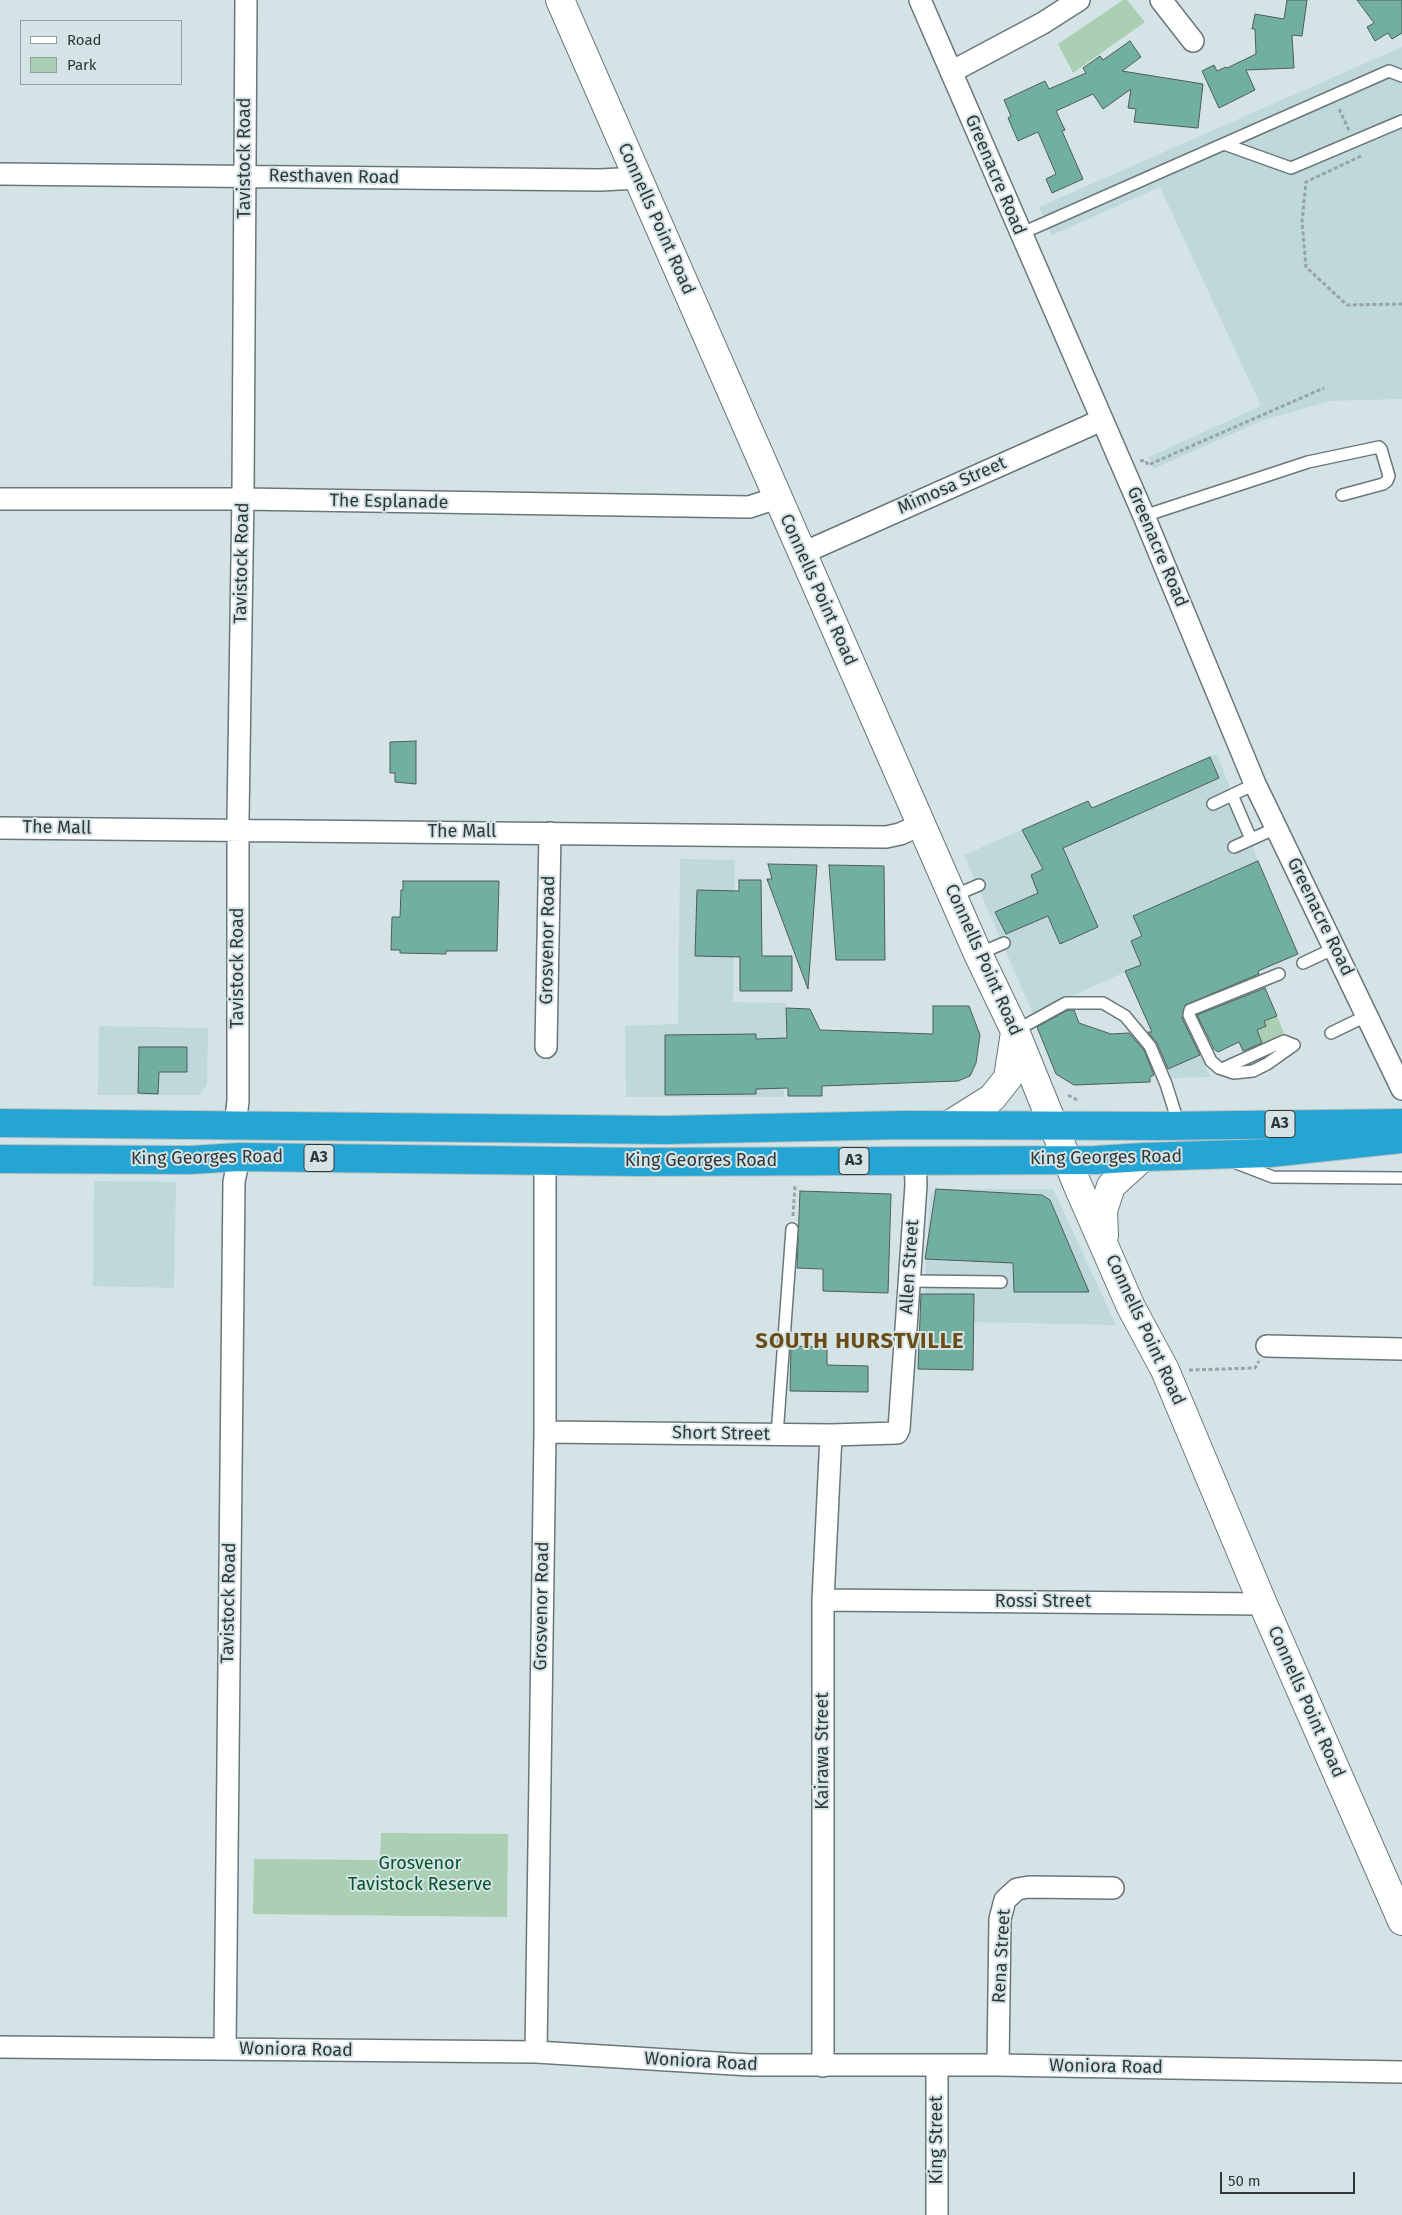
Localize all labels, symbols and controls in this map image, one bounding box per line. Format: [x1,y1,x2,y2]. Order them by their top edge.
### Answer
legend [20,20,182,85]
text: Road [67,31,102,49]
text: Park [67,56,97,74]
street label: Tavistock Road [234,97,256,219]
street label: Greenacre Road [960,111,1030,239]
street label: Connells Point Road [613,140,699,298]
street label: Resthaven Road [268,165,400,189]
street label: Mimosa Street [894,452,1010,520]
street label: Greenacre Road [1122,483,1192,611]
street label: The Esplanade [329,490,449,514]
street label: Tavistock Road [230,502,254,624]
street label: Connells Point Road [775,511,861,669]
street label: The Mall [23,817,91,839]
street label: The Mall [428,821,496,843]
street label: Greenacre Road [1282,854,1358,980]
street label: Grosvenor Road [536,875,560,1005]
street label: Connells Point Road [940,881,1026,1039]
street label: Tavistock Road [227,907,249,1029]
road number: A3 [1265,1110,1295,1138]
road number: A3 [304,1144,334,1172]
street label: King Georges Road [131,1146,283,1170]
street label: King Georges Road [1030,1146,1182,1170]
road number: A3 [839,1148,869,1174]
street label: King Georges Road [625,1150,777,1172]
street label: Allen Street [896,1219,924,1315]
street label: Connells Point Road [1101,1251,1189,1409]
district label: SOUTH HURSTVILLE [753,1329,967,1355]
street label: Short Street [672,1422,770,1446]
street label: Grosvenor Road [530,1541,554,1671]
street label: Tavistock Road [217,1542,241,1664]
street label: Rossi Street [995,1591,1091,1613]
street label: Connells Point Road [1263,1623,1349,1781]
street label: Kairawa Street [812,1692,834,1810]
park label: Grosvenor Tavistock Reserve [348,1853,492,1896]
street label: Rena Street [989,1908,1015,2004]
street label: Woniora Road [239,2038,353,2062]
street label: Woniora Road [644,2048,758,2076]
street label: Woniora Road [1049,2055,1163,2079]
street label: King Street [926,2095,948,2185]
scale bar [1222,2162,1357,2194]
text: 50 m [1228,2172,1261,2190]

